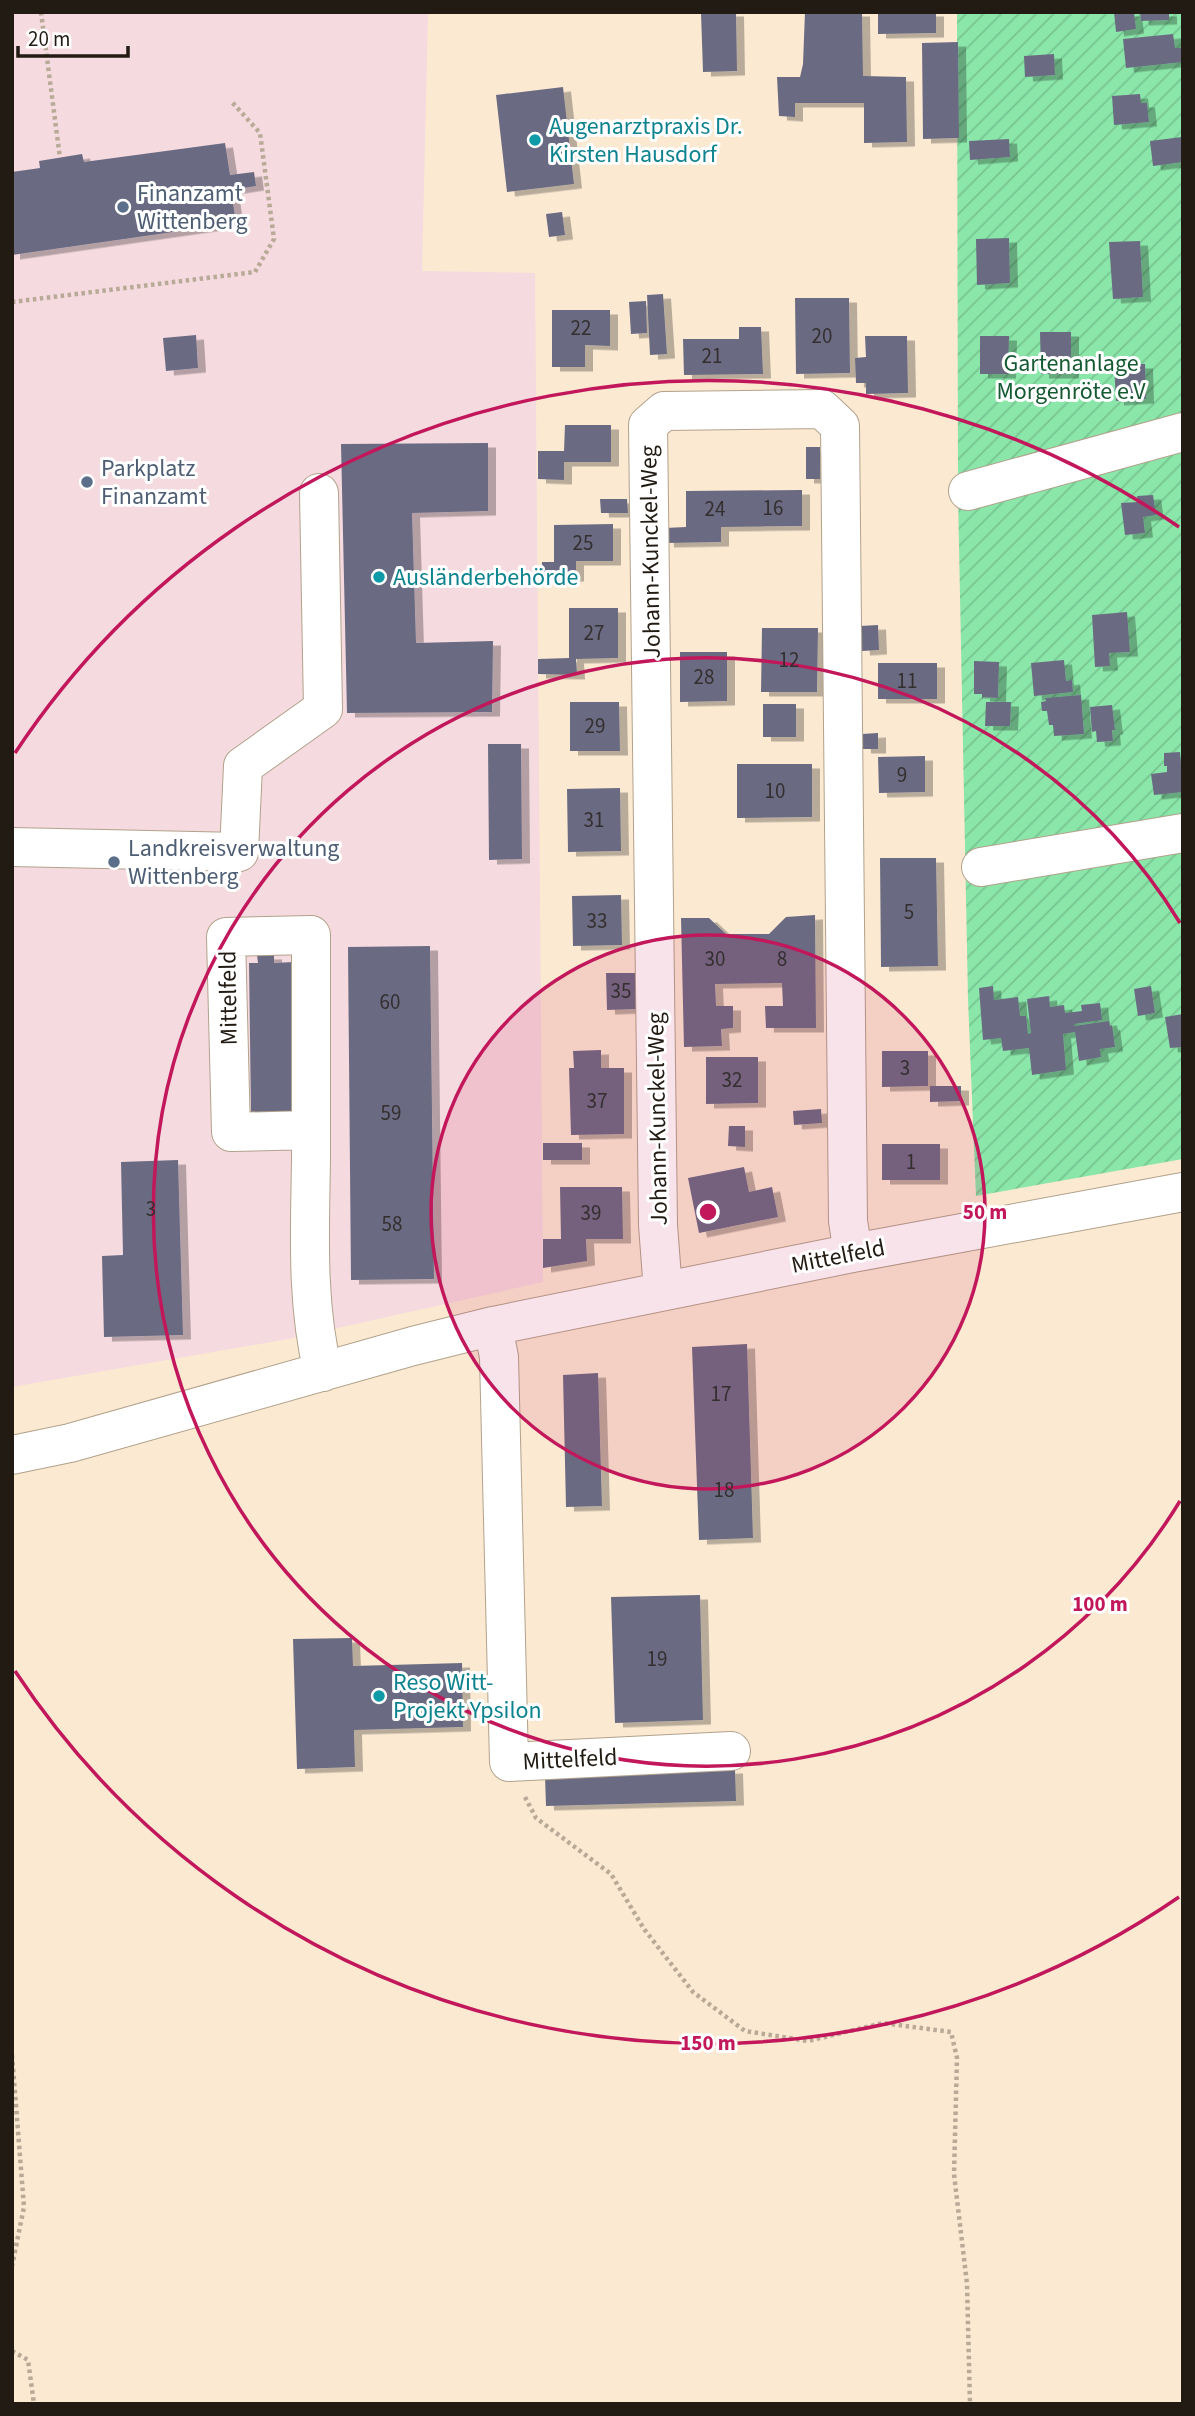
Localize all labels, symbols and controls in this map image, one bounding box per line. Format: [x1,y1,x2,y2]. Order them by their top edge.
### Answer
scale bar [18,14,128,58]
text: 20 m [28,24,70,54]
place label: Augenarztpraxis Dr. Kirsten Hausdorf [549,109,743,172]
marker: Augenarztpraxis Dr. Kirsten Hausdorf [527,132,543,148]
place label: Finanzamt Wittenberg [137,176,248,239]
marker: Finanzamt Wittenberg [115,199,131,215]
house number: 22 [571,313,591,343]
house number: 20 [812,321,832,351]
house number: 21 [702,341,722,371]
park label: Gartenanlage Morgenröte e.V [996,346,1146,409]
street label: Johann-Kunckel-Weg [631,445,670,659]
place label: Parkplatz Finanzamt [101,451,207,514]
marker: Parkplatz Finanzamt [79,474,95,490]
house number: 16 [763,493,783,523]
house number: 24 [705,494,725,524]
house number: 25 [573,528,593,558]
place label: Ausländerbehörde [393,560,578,595]
marker: Ausländerbehörde [371,569,387,585]
house number: 27 [584,618,604,648]
house number: 12 [779,645,799,675]
house number: 28 [694,662,714,692]
house number: 11 [897,666,917,696]
house number: 29 [585,711,605,741]
house number: 9 [897,760,907,790]
house number: 10 [765,776,785,806]
house number: 31 [584,805,604,835]
place label: Landkreisverwaltung Wittenberg [128,831,339,894]
marker: Landkreisverwaltung Wittenberg [106,854,122,870]
house number: 5 [904,897,914,927]
house number: 33 [587,906,607,936]
house number: 30 [705,944,725,974]
house number: 8 [777,944,787,974]
street label: Mittelfeld [210,950,247,1046]
house number: 35 [611,976,631,1006]
house number: 60 [380,987,400,1017]
street label: Johann-Kunckel-Weg [638,1012,677,1226]
house number: 3 [900,1053,910,1083]
house number: 32 [722,1065,742,1095]
house number: 37 [587,1086,607,1116]
house number: 59 [381,1098,401,1128]
house number: 1 [906,1147,916,1177]
house number: 3 [146,1194,156,1224]
text: 50 m [963,1197,1007,1227]
house number: 39 [581,1198,601,1228]
centre of rings [696,1200,720,1224]
house number: 58 [382,1209,402,1239]
street label: Mittelfeld [788,1230,888,1283]
house number: 17 [711,1379,731,1409]
house number: 18 [714,1475,734,1505]
text: 100 m [1072,1589,1128,1619]
house number: 19 [647,1644,667,1674]
place label: Reso Witt- Projekt Ypsilon [393,1665,542,1728]
marker: Reso Witt- Projekt Ypsilon [371,1688,387,1704]
street label: Mittelfeld [522,1740,618,1779]
text: 150 m [680,2028,736,2058]

